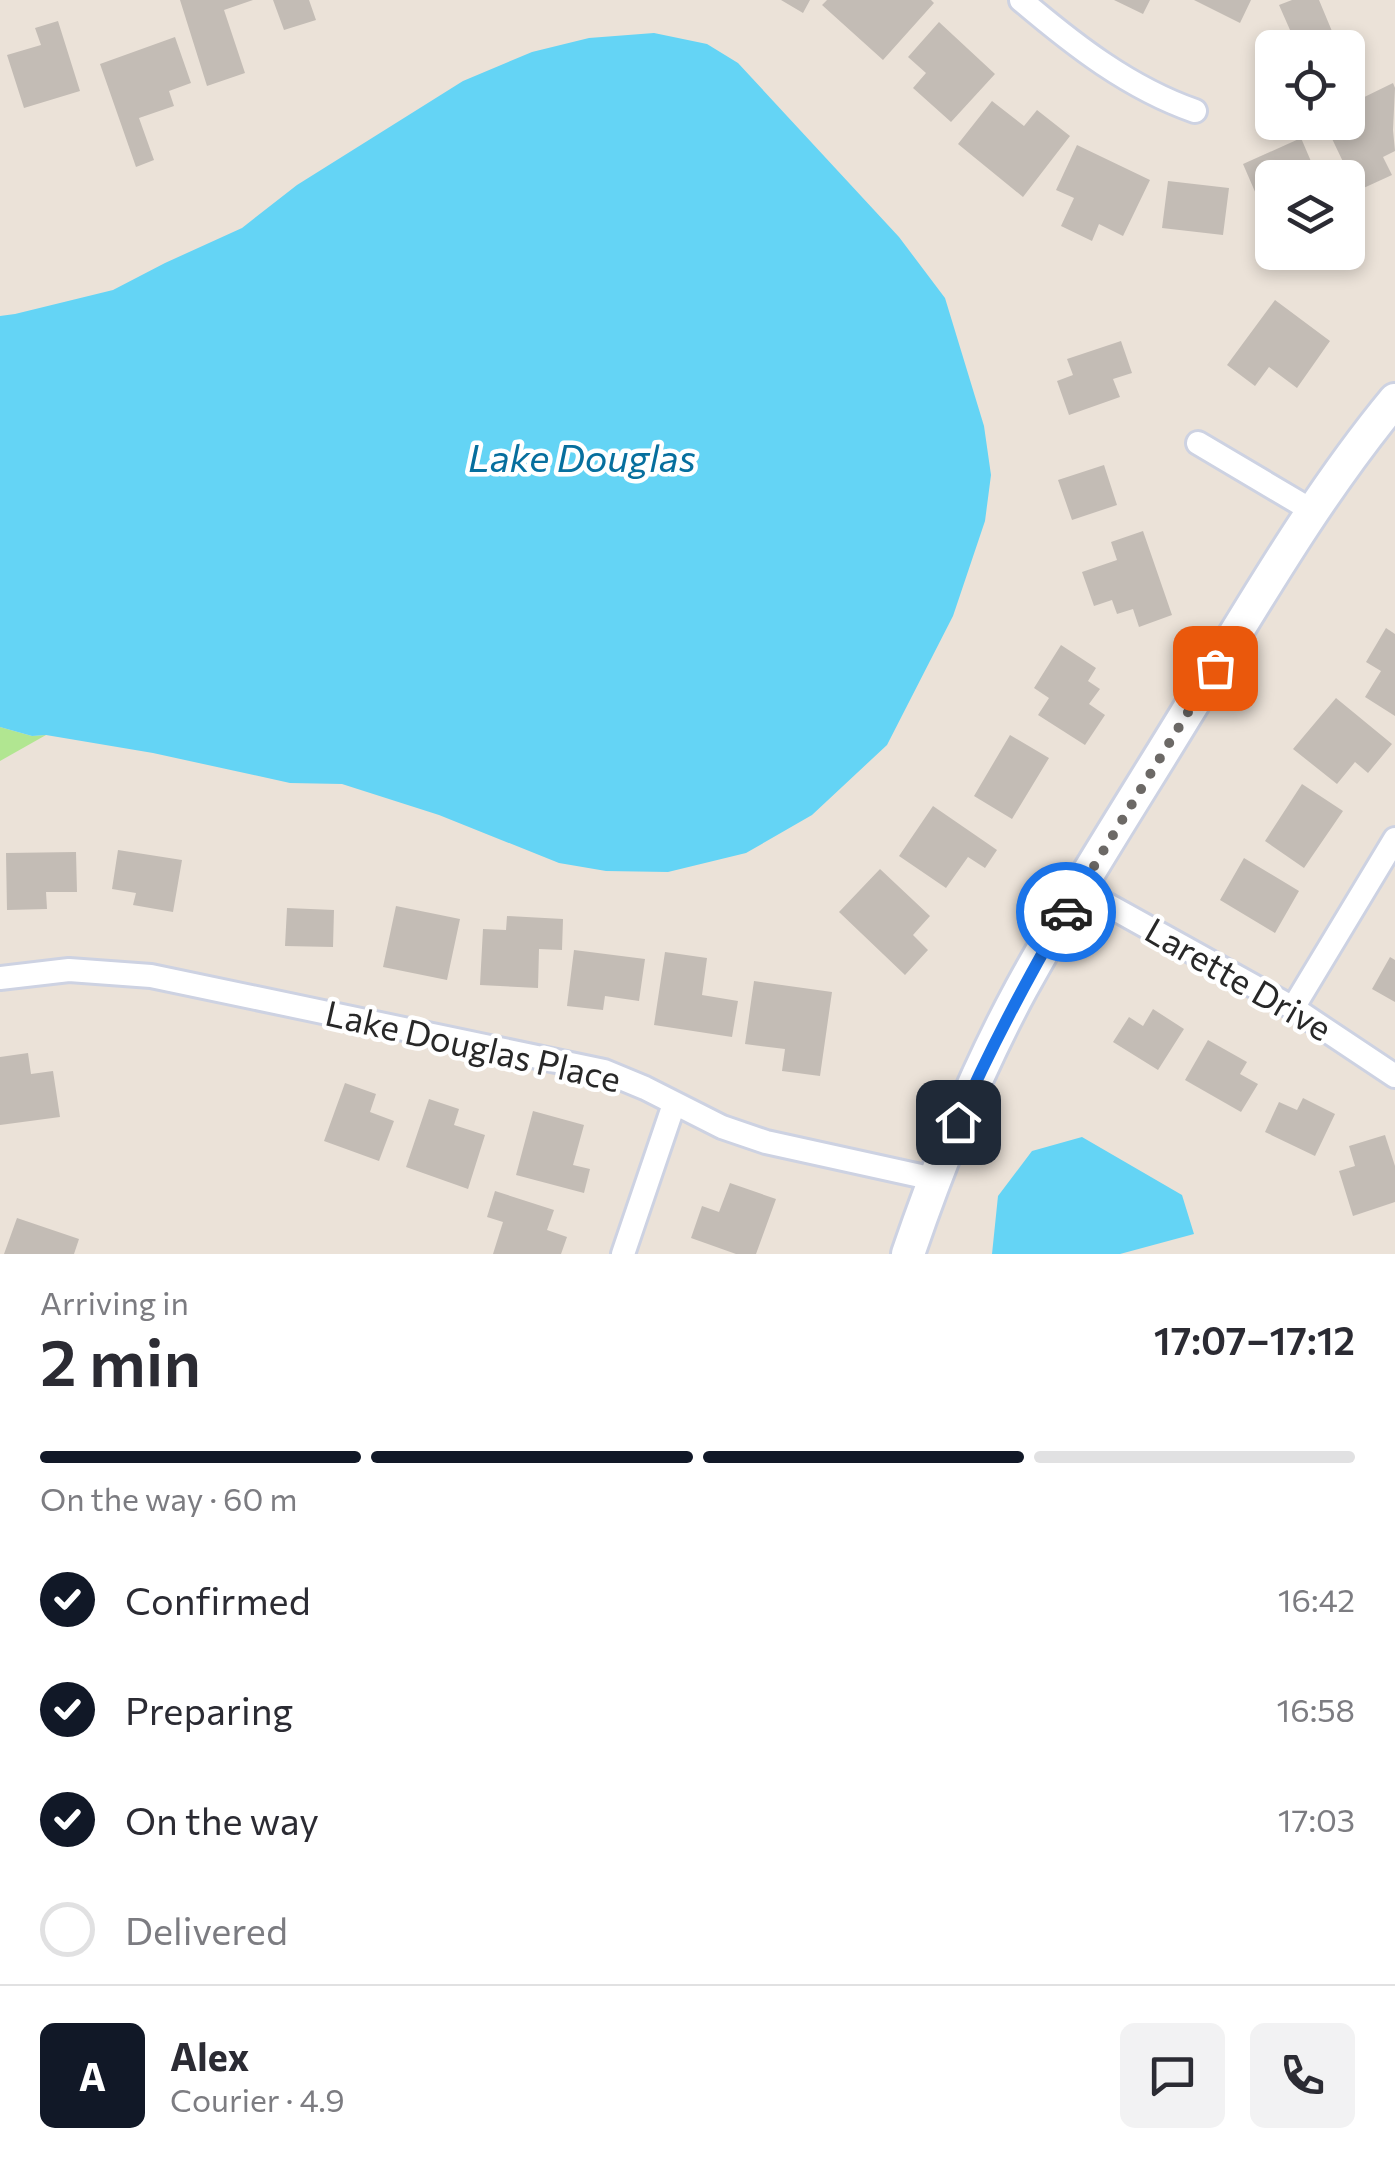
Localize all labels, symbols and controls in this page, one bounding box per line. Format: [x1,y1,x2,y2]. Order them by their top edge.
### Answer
map controls [1255,30,1365,270]
button: locate [1255,30,1365,140]
button: layers [1255,160,1365,270]
water label: Lake Douglas [468,433,696,480]
pin [1173,626,1258,711]
icon: bag [1188,641,1243,696]
courier [1016,862,1116,962]
icon: car [1039,885,1094,940]
street label: Larette Drive [1138,907,1340,1048]
street label: Lake Douglas Place [322,990,625,1099]
pin [916,1080,1001,1165]
icon: home [931,1095,986,1150]
text: Arriving in [40,1282,189,1322]
text: 17:07–17:12 [1154,1316,1355,1363]
text: 2 min [40,1320,201,1399]
text: On the way · 60 m [40,1478,297,1518]
icon: check [40,1572,95,1627]
text: Confirmed [125,1576,311,1623]
text: 16:42 [1278,1579,1355,1619]
icon: check [40,1682,95,1737]
text: Preparing [125,1686,293,1733]
text: 16:58 [1277,1689,1355,1729]
icon: check [40,1792,95,1847]
text: On the way [125,1796,319,1843]
text: 17:03 [1278,1799,1355,1839]
text: Delivered [125,1906,288,1953]
button: chat [1120,2023,1225,2128]
button: phone [1250,2023,1355,2128]
text: Alex [170,2032,249,2079]
text: A [79,2052,106,2099]
text: Courier · 4.9 [170,2079,345,2119]

